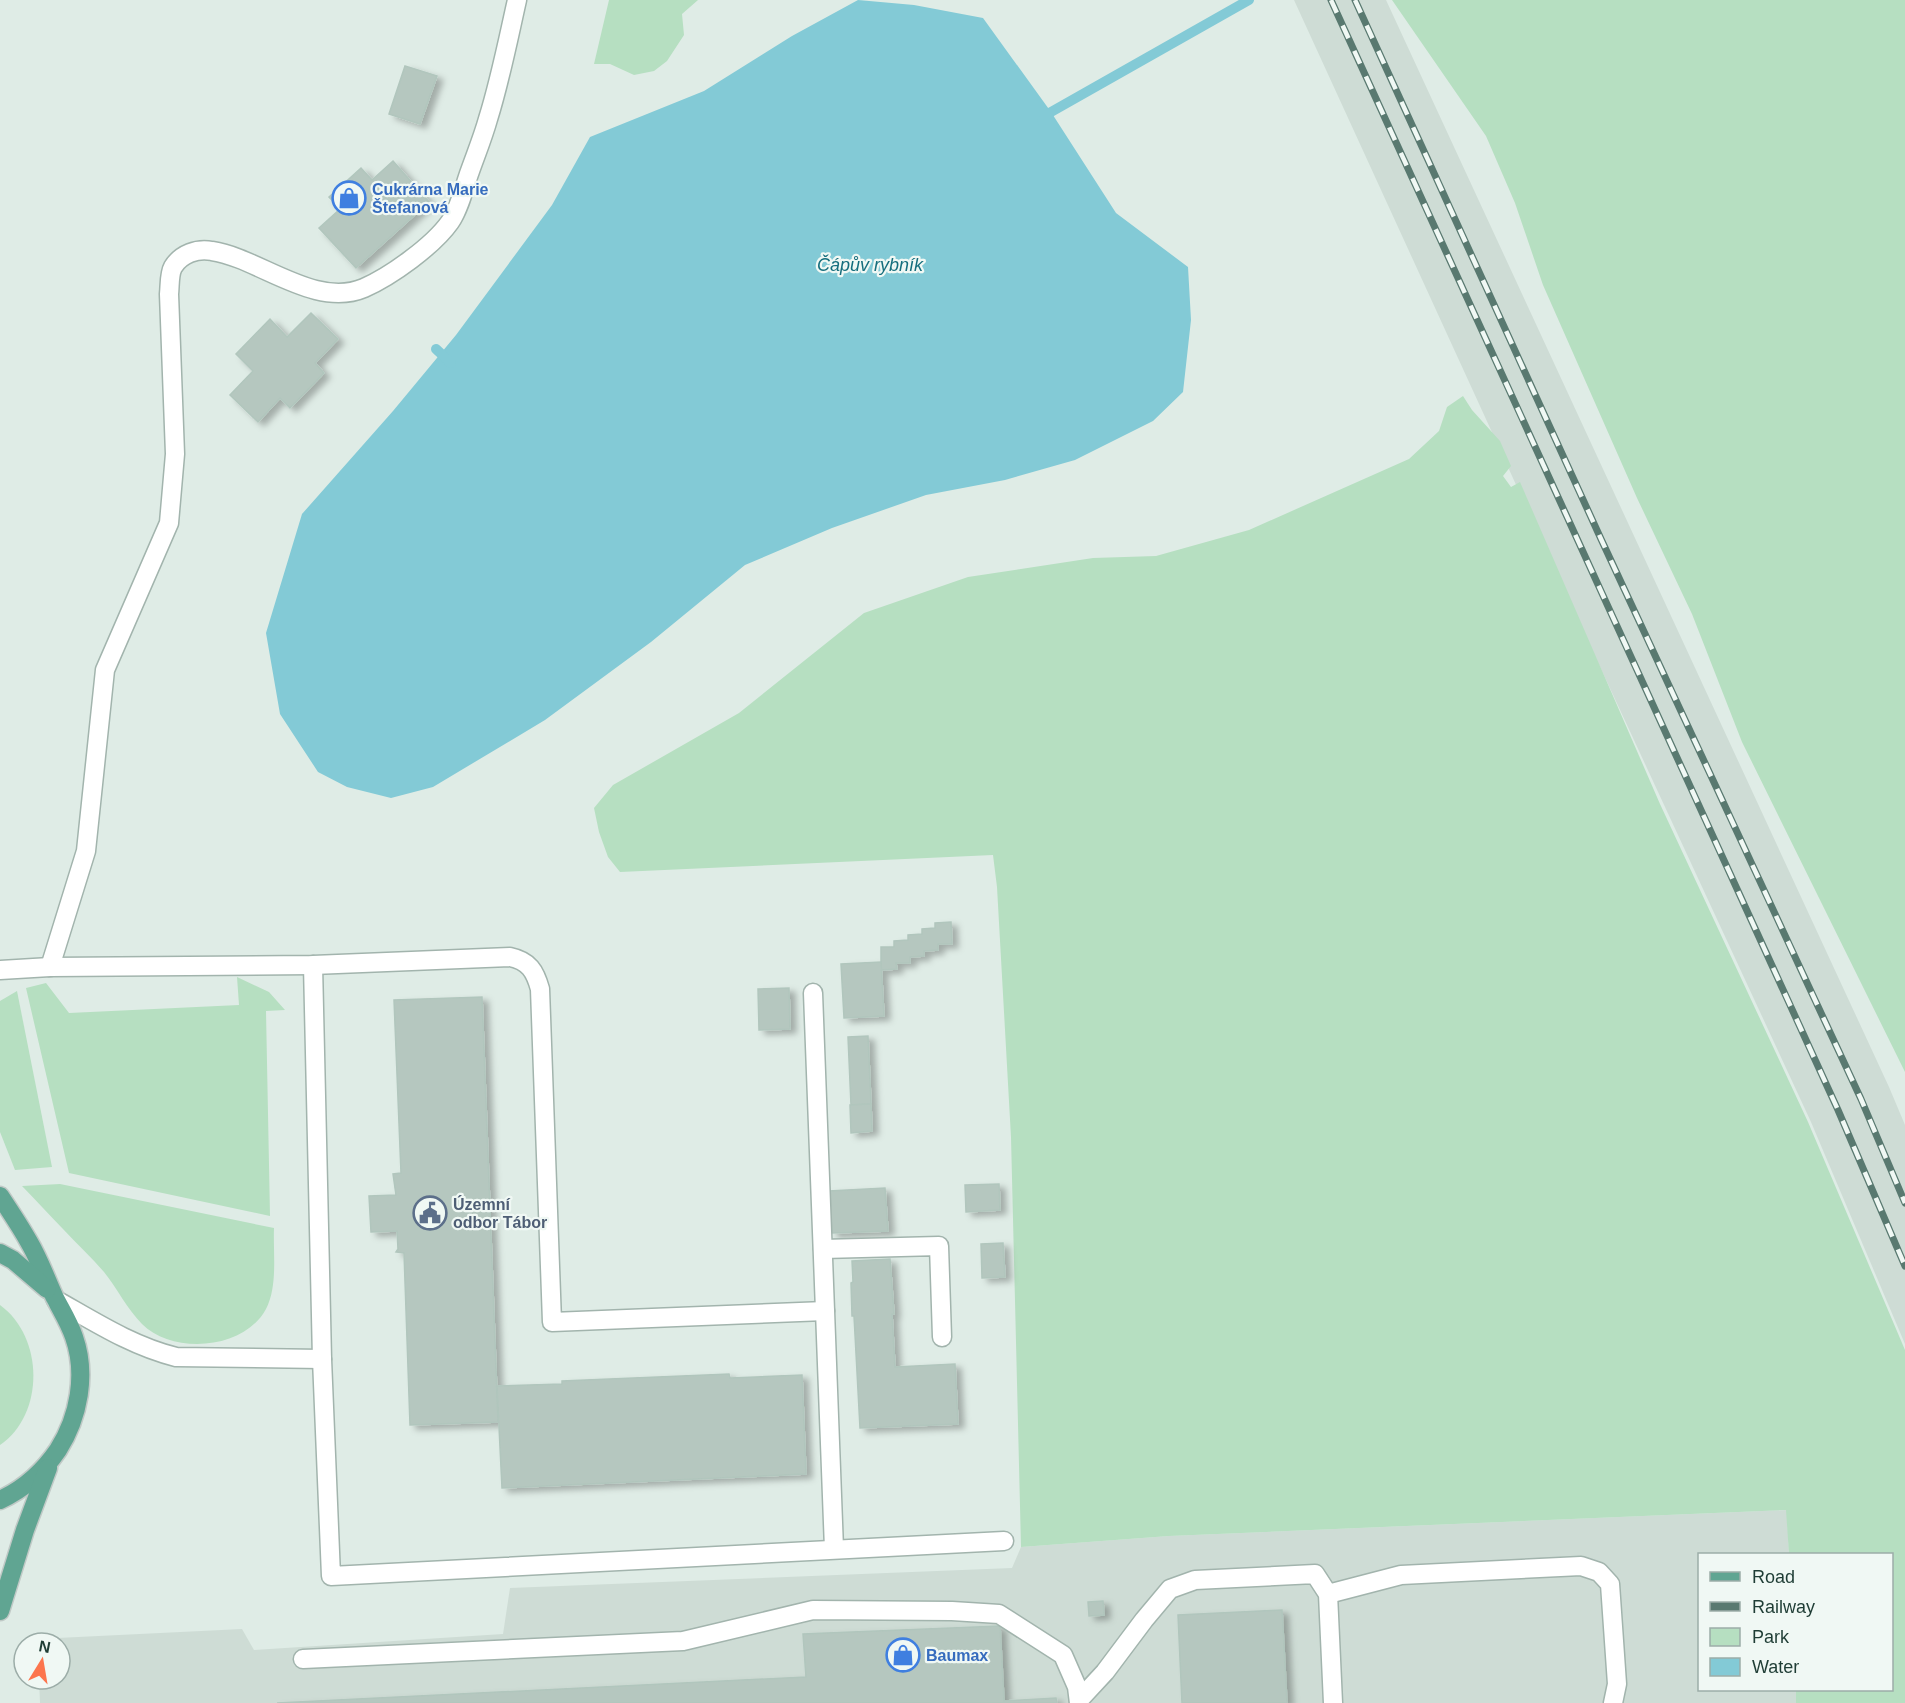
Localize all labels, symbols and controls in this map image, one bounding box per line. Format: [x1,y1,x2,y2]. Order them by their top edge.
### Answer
shop icon: Cukrárna Marie Štefanová [331,180,367,216]
place label: Cukrárna Marie Štefanová [372,181,489,216]
water label: Čápův rybník [817,254,924,275]
public building icon: Územní odbor Tábor [412,1195,448,1231]
place label: Územní odbor Tábor [453,1195,547,1231]
legend [1698,1553,1893,1691]
text: Road [1752,1567,1795,1587]
text: Railway [1752,1597,1815,1617]
text: Park [1752,1627,1790,1647]
north arrow [12,1631,72,1691]
text: N [37,1637,52,1656]
shop icon: Baumax [885,1637,921,1673]
place label: Baumax [926,1647,988,1664]
text: Water [1752,1657,1799,1677]

